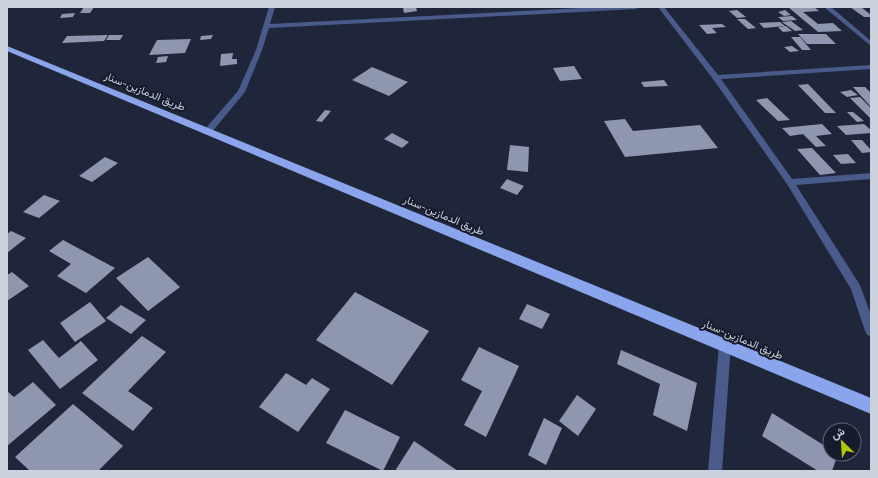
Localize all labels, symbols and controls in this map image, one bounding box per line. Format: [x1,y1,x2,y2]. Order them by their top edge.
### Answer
street label: طريق الدمازين-سنار [102,68,187,114]
street label: طريق الدمازين-سنار [401,191,486,238]
street label: طريق الدمازين-سنار [700,315,785,362]
north arrow [822,422,862,462]
text: ش [829,424,847,442]

